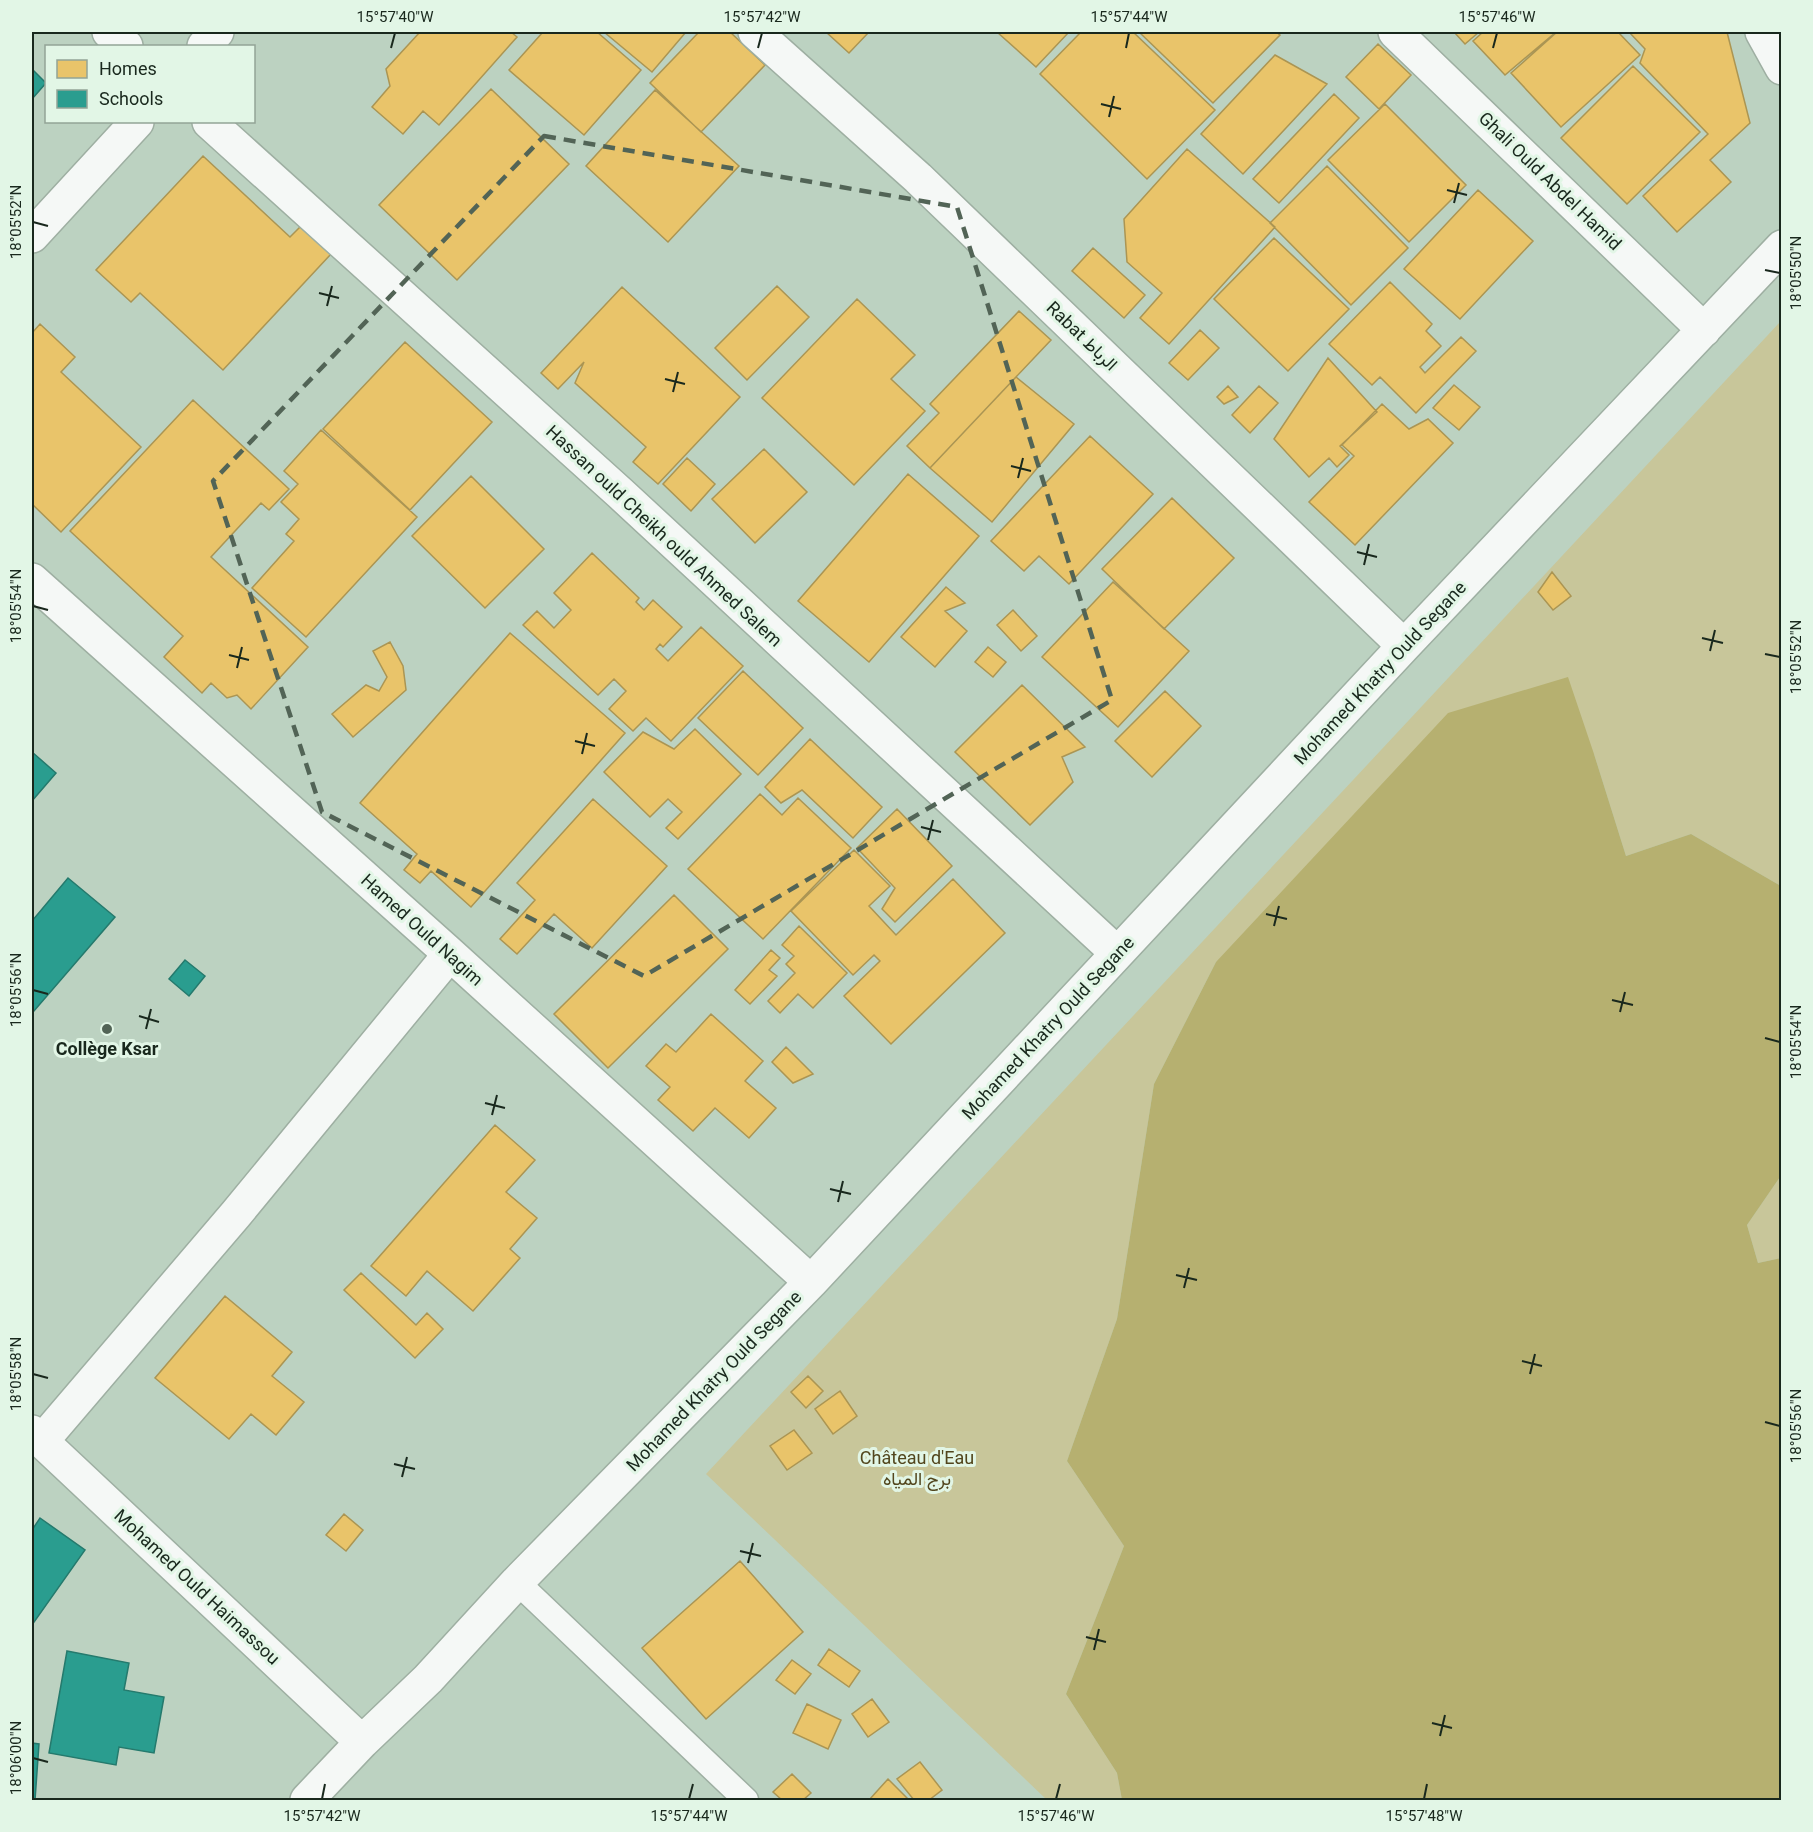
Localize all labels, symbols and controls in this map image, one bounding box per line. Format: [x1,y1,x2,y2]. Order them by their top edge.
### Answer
text: 15°57'40"W [357,8,433,26]
text: 15°57'42"W [724,8,800,26]
text: 15°57'44"W [1091,8,1167,26]
text: 15°57'46"W [1459,8,1535,26]
legend [45,45,255,123]
text: Homes [99,58,157,79]
text: Schools [99,88,163,109]
street label: Ghali Ould Abdel Hamid [1475,107,1626,254]
text: 18°05'52"N [7,185,25,259]
text: 18°05'50"N [1787,236,1805,310]
street label: Rabat الرباط [1042,297,1122,375]
street label: Hassan ould Cheikh ould Ahmed Salem [542,421,787,651]
text: 18°05'54"N [7,569,25,643]
street label: Mohamed Khatry Ould Segane [1289,577,1470,769]
text: 18°05'52"N [1787,620,1805,694]
street label: Hamed Ould Nagim [357,869,488,990]
street label: Mohamed Khatry Ould Segane [957,932,1138,1124]
text: 18°05'56"N [7,953,25,1027]
text: 18°05'54"N [1787,1005,1805,1079]
marker: Collège Ksar [100,1022,114,1036]
place label: Collège Ksar [56,1038,159,1059]
street label: Mohamed Khatry Ould Segane [622,1286,805,1475]
text: 18°05'58"N [7,1337,25,1411]
text: 18°05'56"N [1787,1389,1805,1463]
park label: Château d'Eau برج المياه [860,1447,974,1491]
street label: Mohamed Ould Haimassou [110,1505,284,1669]
text: 18°06'00"N [7,1721,25,1795]
text: 15°57'42"W [284,1807,360,1825]
text: 15°57'44"W [651,1807,727,1825]
text: 15°57'46"W [1018,1807,1094,1825]
text: 15°57'48"W [1386,1807,1462,1825]

